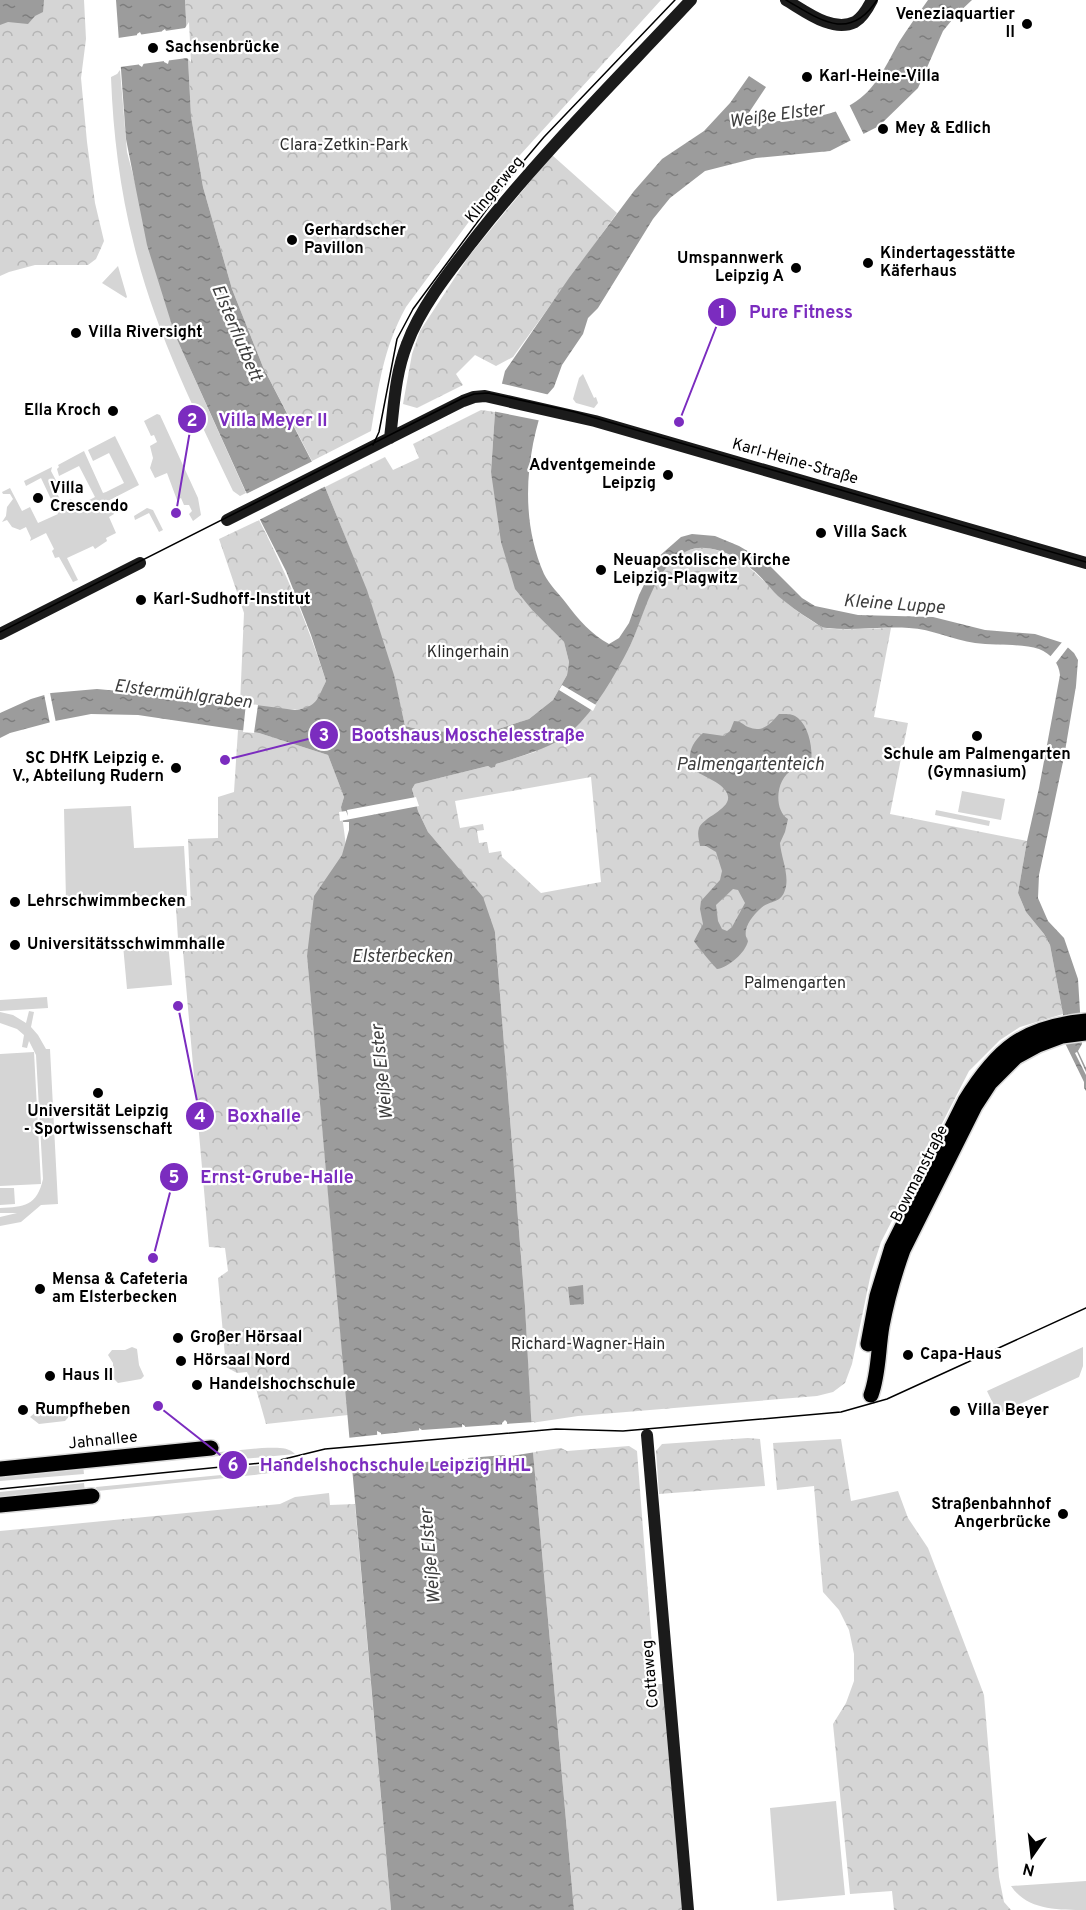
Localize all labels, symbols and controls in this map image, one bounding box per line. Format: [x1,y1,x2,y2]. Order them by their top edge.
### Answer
place label: Veneziaquartier II [895,5,1015,43]
marker: Veneziaquartier II [1020,17,1034,31]
place label: Sachsenbrücke [165,38,280,58]
marker: Sachsenbrücke [146,41,160,55]
place label: Karl-Heine-Villa [819,67,940,87]
marker: Karl-Heine-Villa [800,70,814,84]
water label: Weiße Elster [728,98,828,134]
place label: Mey & Edlich [895,119,991,139]
marker: Mey & Edlich [876,122,890,136]
park label: Clara-Zetkin-Park [280,136,408,156]
street label: Klingerweg [461,152,529,228]
place label: Gerhardscher Pavillon [304,221,406,259]
marker: Gerhardscher Pavillon [285,233,299,247]
place label: Kindertagesstätte Käferhaus [880,244,1016,282]
place label: Umspannwerk Leipzig A [677,249,784,287]
marker: Kindertagesstätte Käferhaus [861,256,875,270]
marker: Umspannwerk Leipzig A [789,261,803,275]
water label: Elsterflutbett [205,281,267,386]
callout: Pure Fitness [707,294,865,330]
text: 1 [718,302,726,325]
text: Pure Fitness [749,302,853,325]
place label: Villa Riversight [88,323,203,343]
marker: Villa Riversight [69,326,83,340]
place label: Ella Kroch [24,401,101,421]
callout: Villa Meyer II [177,401,340,437]
marker: Ella Kroch [106,404,120,418]
text: 2 [186,410,198,433]
text: Villa Meyer II [218,410,328,433]
street label: Karl-Heine-Straße [730,434,860,490]
place label: Adventgemeinde Leipzig [529,456,656,494]
marker: Adventgemeinde Leipzig [661,468,675,482]
place label: Villa Crescendo [50,479,128,517]
marker: Villa Crescendo [31,491,45,505]
place label: Villa Sack [833,523,907,543]
marker: Villa Sack [814,526,828,540]
place label: Neuapostolische Kirche Leipzig-Plagwitz [613,551,790,589]
marker: Neuapostolische Kirche Leipzig-Plagwitz [594,563,608,577]
place label: Karl-Sudhoff-Institut [153,590,310,610]
water label: Kleine Luppe [843,590,946,620]
marker: Karl-Sudhoff-Institut [134,593,148,607]
park label: Klingerhain [427,643,509,663]
water label: Elstermühlgraben [113,675,253,715]
callout: Bootshaus Moschelesstraße [309,717,597,753]
text: 3 [319,725,329,748]
text: Bootshaus Moschelesstraße [351,725,585,748]
marker: Schule am Palmengarten (Gymnasium) [970,729,984,743]
place label: Schule am Palmengarten (Gymnasium) [883,745,1071,783]
place label: SC DHfK Leipzig e. V., Abteilung Rudern [12,749,164,787]
water label: Palmengartenteich [676,754,824,777]
marker: SC DHfK Leipzig e. V., Abteilung Rudern [169,761,183,775]
place label: Lehrschwimmbecken [27,892,186,912]
marker: Lehrschwimmbecken [8,895,22,909]
place label: Universitätsschwimmhalle [27,935,225,955]
marker: Universitätsschwimmhalle [8,938,22,952]
water label: Elsterbecken [352,946,453,969]
park label: Palmengarten [744,974,846,994]
water label: Weiße Elster [366,1021,399,1121]
marker: Universität Leipzig - Sportwissenschaft [91,1086,105,1100]
callout: Boxhalle [185,1098,313,1134]
place label: Universität Leipzig - Sportwissenschaft [23,1102,173,1140]
text: 4 [194,1106,206,1129]
text: Boxhalle [227,1106,301,1129]
street label: Bowmanstraße [887,1122,953,1226]
callout: Ernst-Grube-Halle [159,1159,366,1195]
text: 5 [169,1167,180,1190]
text: Ernst-Grube-Halle [200,1167,354,1190]
place label: Mensa & Cafeteria am Elsterbecken [52,1270,188,1308]
marker: Mensa & Cafeteria am Elsterbecken [33,1282,47,1296]
place label: Großer Hörsaal [190,1328,302,1348]
marker: Großer Hörsaal [171,1331,185,1345]
park label: Richard-Wagner-Hain [511,1335,665,1355]
place label: Capa-Haus [920,1345,1002,1365]
marker: Capa-Haus [901,1348,915,1362]
place label: Hörsaal Nord [193,1351,290,1371]
marker: Hörsaal Nord [174,1354,188,1368]
place label: Haus II [62,1366,113,1386]
marker: Haus II [43,1369,57,1383]
place label: Handelshochschule [209,1375,356,1395]
marker: Handelshochschule [190,1378,204,1392]
place label: Rumpfheben [35,1400,130,1420]
place label: Villa Beyer [967,1401,1049,1421]
marker: Rumpfheben [16,1403,30,1417]
marker: Villa Beyer [948,1404,962,1418]
street label: Jahnallee [67,1427,139,1455]
callout: Handelshochschule Leipzig HHL [218,1447,543,1483]
text: 6 [227,1455,239,1478]
text: Handelshochschule Leipzig HHL [260,1455,530,1478]
place label: Straßenbahnhof Angerbrücke [931,1495,1051,1533]
water label: Weiße Elster [415,1505,447,1605]
marker: Straßenbahnhof Angerbrücke [1056,1507,1070,1521]
street label: Cottaweg [638,1639,664,1709]
north arrow [1002,1826,1062,1886]
text: N [1021,1858,1037,1880]

